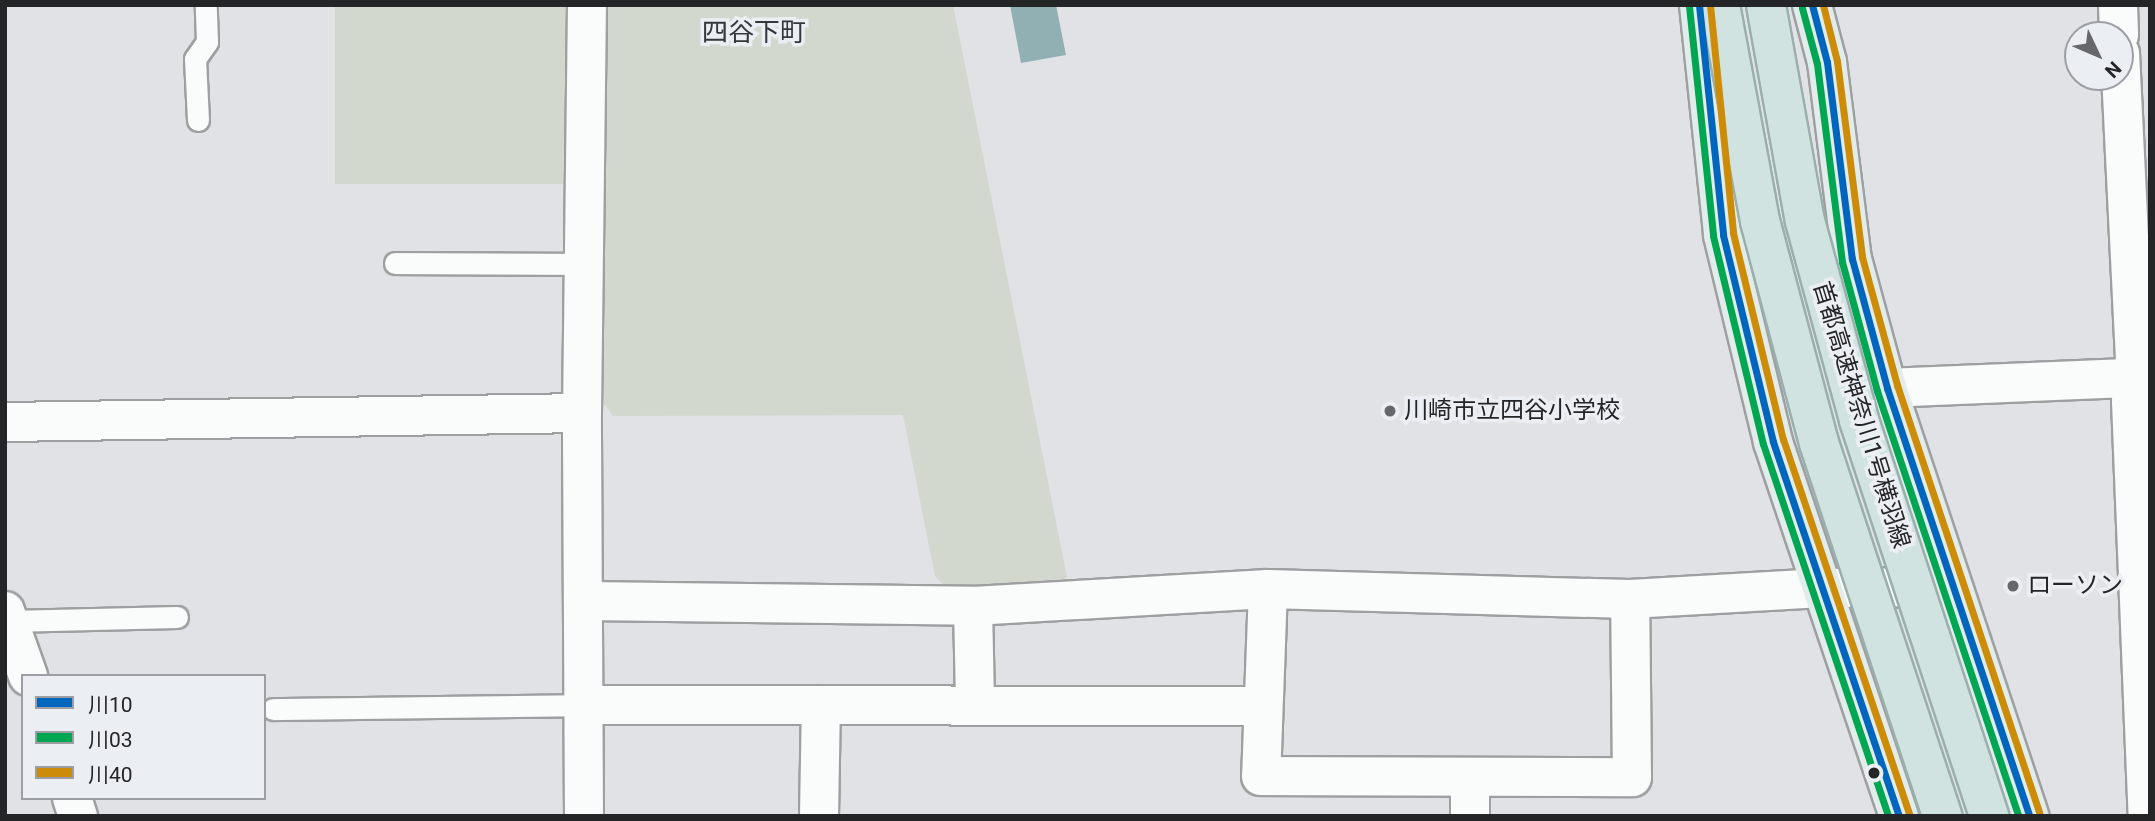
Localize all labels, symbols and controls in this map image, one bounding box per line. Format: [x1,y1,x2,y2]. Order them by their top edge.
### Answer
district label: 四谷下町 [702,17,806,49]
north arrow [2064,21,2134,91]
text: N [2100,57,2126,82]
street label: 首都高速神奈川1号横羽線 [1807,278,1915,552]
place label: 川崎市立四谷小学校 [1404,397,1620,425]
marker: 川崎市立四谷小学校 [1382,403,1398,419]
place label: ローソン [2027,572,2123,600]
marker: ローソン [2005,578,2021,594]
legend [21,674,266,800]
text: 川10 [88,693,133,717]
text: 川03 [88,728,133,752]
text: 川40 [88,763,133,787]
unlabelled marker [1867,766,1881,780]

